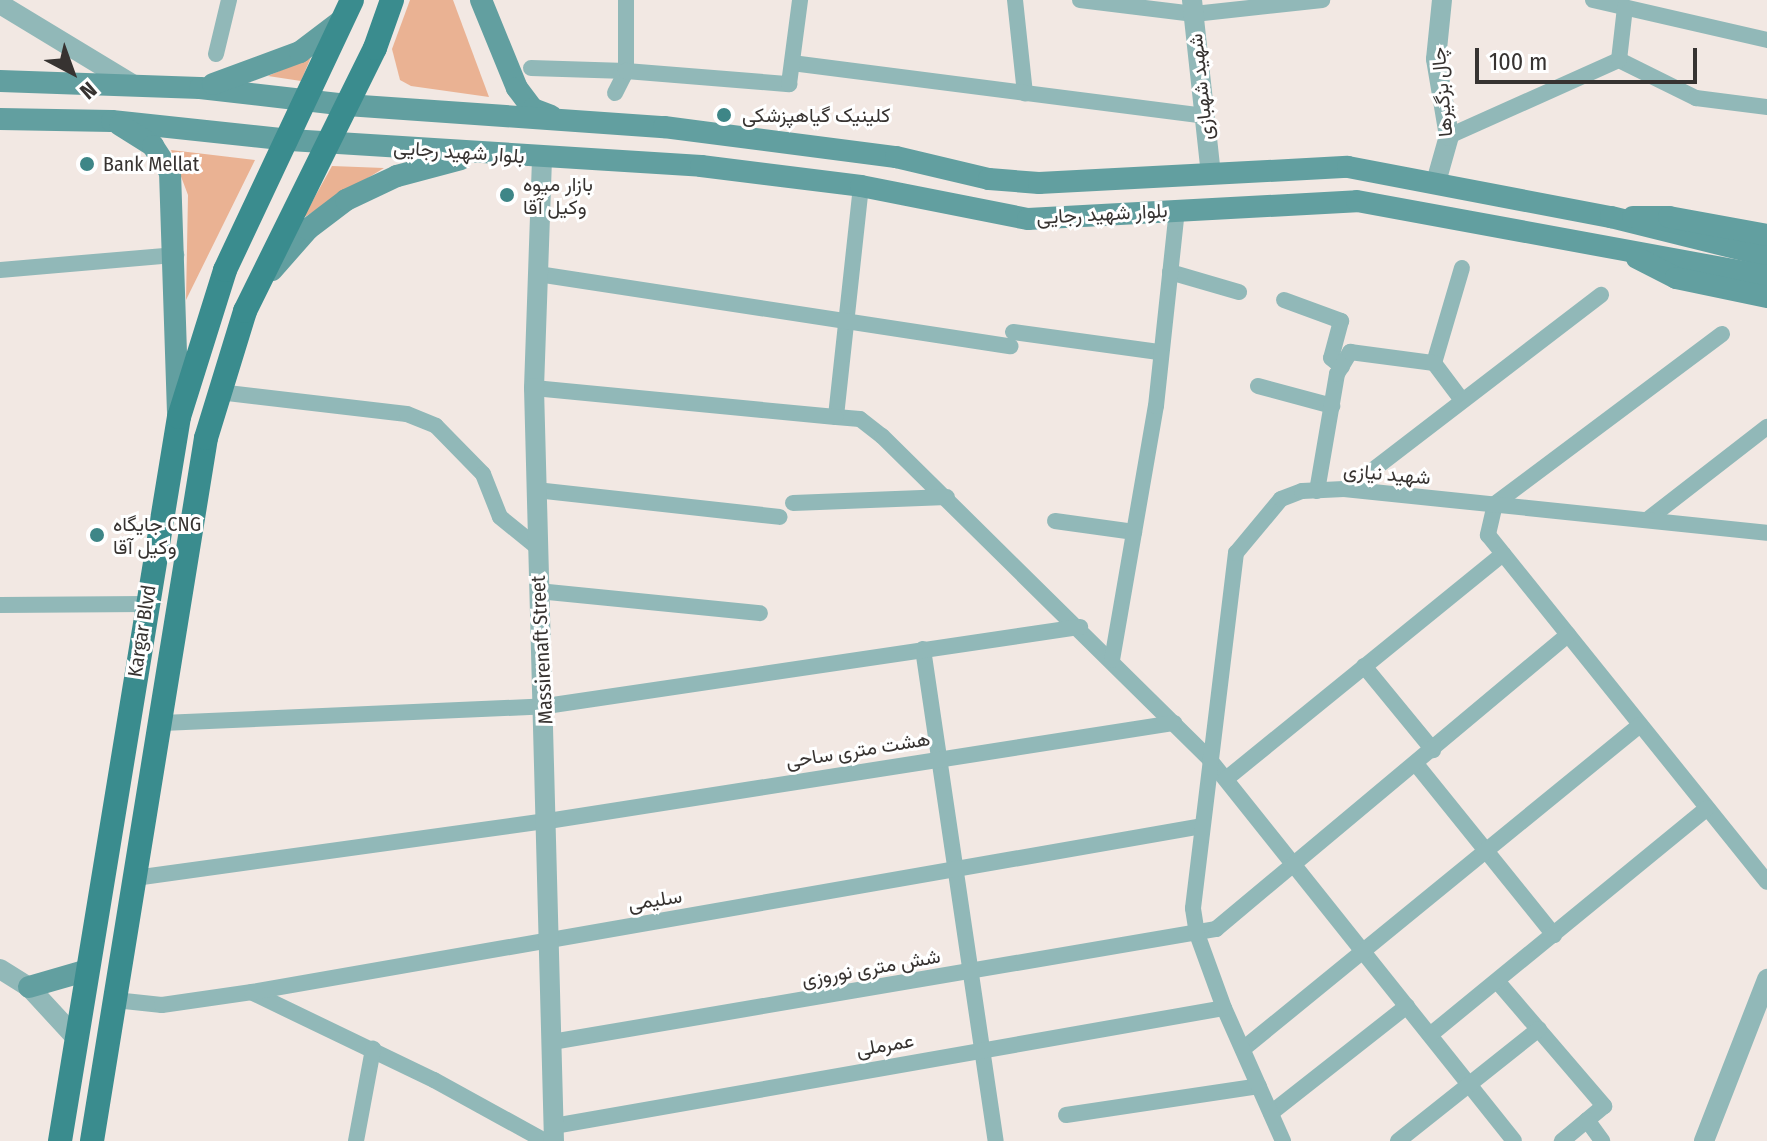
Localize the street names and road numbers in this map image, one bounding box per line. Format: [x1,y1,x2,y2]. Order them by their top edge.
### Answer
street label: شهید شهبازی [1183,32,1219,142]
street label: چال بزگیرها [1426,46,1458,138]
street label: بلوار شهید رجایی [393,135,525,169]
street label: بلوار شهید رجایی [1036,199,1168,229]
street label: شهید نیازی [1342,458,1432,490]
street label: Massirenaft Street [526,575,558,725]
street label: Kargar Blvd [123,583,161,679]
street label: هشت متری ساحی [784,727,932,773]
street label: سلیمی [626,884,684,916]
street label: شش متری نوروزی [800,944,942,992]
street label: عمرملی [854,1028,916,1062]

